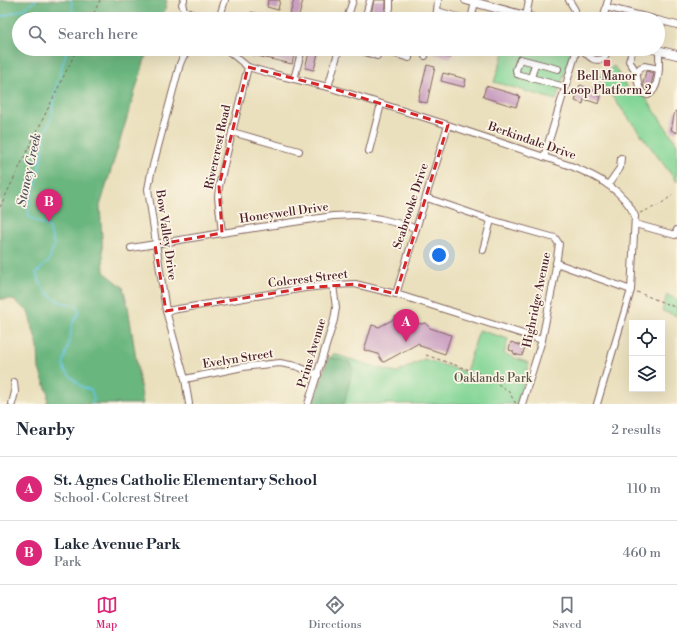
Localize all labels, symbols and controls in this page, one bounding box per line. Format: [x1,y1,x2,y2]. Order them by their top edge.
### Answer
search box [12,12,665,56]
icon: search [26,23,48,45]
text: Search here [58,25,138,44]
marker: Bell Manor Loop Platform 2 [602,58,612,68]
place label: Bell Manor Loop Platform 2 [562,69,652,98]
street label: Rivercrest Road [202,103,234,191]
street label: Berkindale Drive [485,119,578,163]
water label: Stoney Creek [13,132,45,208]
street label: Seabrooke Drive [390,161,432,251]
street label: Bow Valley Drive [152,188,180,281]
pin: B [36,189,62,222]
street label: Honeywell Drive [239,199,329,227]
your location [429,245,449,265]
street label: Highridge Avenue [520,251,554,349]
street label: Colcrest Street [267,267,350,291]
pin: A [393,309,419,342]
street label: Prins Avenue [294,316,330,390]
map controls [629,320,665,392]
button: locate [629,320,665,356]
street label: Evelyn Street [202,346,275,372]
button: layers [629,356,665,392]
park label: Oaklands Park [454,371,533,386]
text: Nearby [16,419,75,441]
text: 2 results [612,422,661,438]
text: St. Agnes Catholic Elementary School [54,471,317,490]
text: A [24,481,34,497]
text: 110 m [627,481,661,497]
text: School · Colcrest Street [54,490,189,506]
text: Lake Avenue Park [54,535,181,554]
text: B [24,545,34,561]
text: 460 m [623,545,661,561]
text: Park [54,554,81,570]
tab: Map [96,594,118,632]
tab: Directions [309,594,362,632]
tab: Saved [553,594,581,632]

